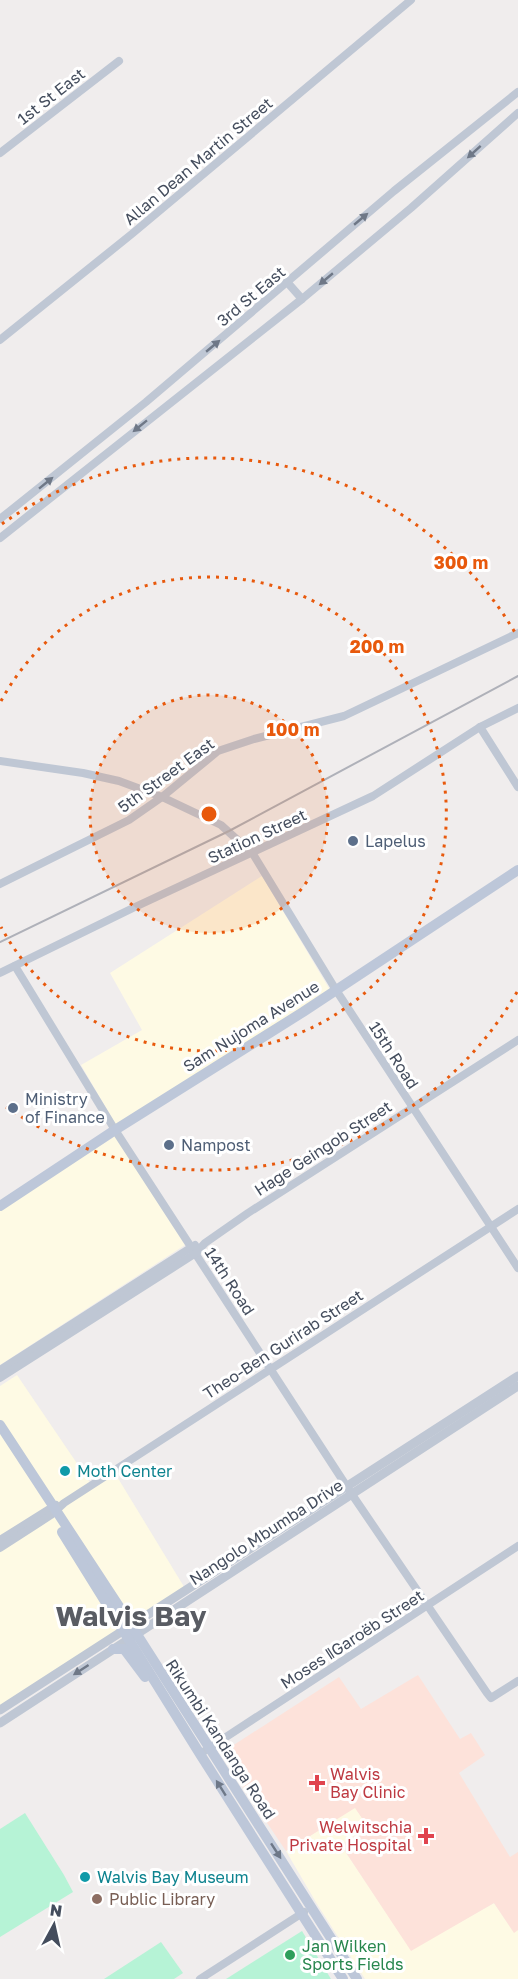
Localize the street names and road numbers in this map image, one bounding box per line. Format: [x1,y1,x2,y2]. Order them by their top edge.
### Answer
street label: 1st St East [13,63,89,129]
street label: Allan Dean Martin Street [120,93,276,229]
street label: 3rd St East [213,262,289,330]
street label: 5th Street East [114,733,218,817]
street label: Station Street [204,804,310,868]
street label: Sam Nujoma Avenue [179,976,323,1076]
street label: 15th Road [365,1017,423,1093]
street label: Hage Geingob Street [251,1096,395,1200]
street label: 14th Road [201,1243,259,1319]
street label: Theo-Ben Gurirab Street [199,1285,367,1403]
street label: Nangolo Mbumba Drive [185,1475,347,1589]
street label: Moses ǁGaroëb Street [277,1585,427,1693]
street label: Rikumbi Kandanga Road [162,1655,280,1823]

